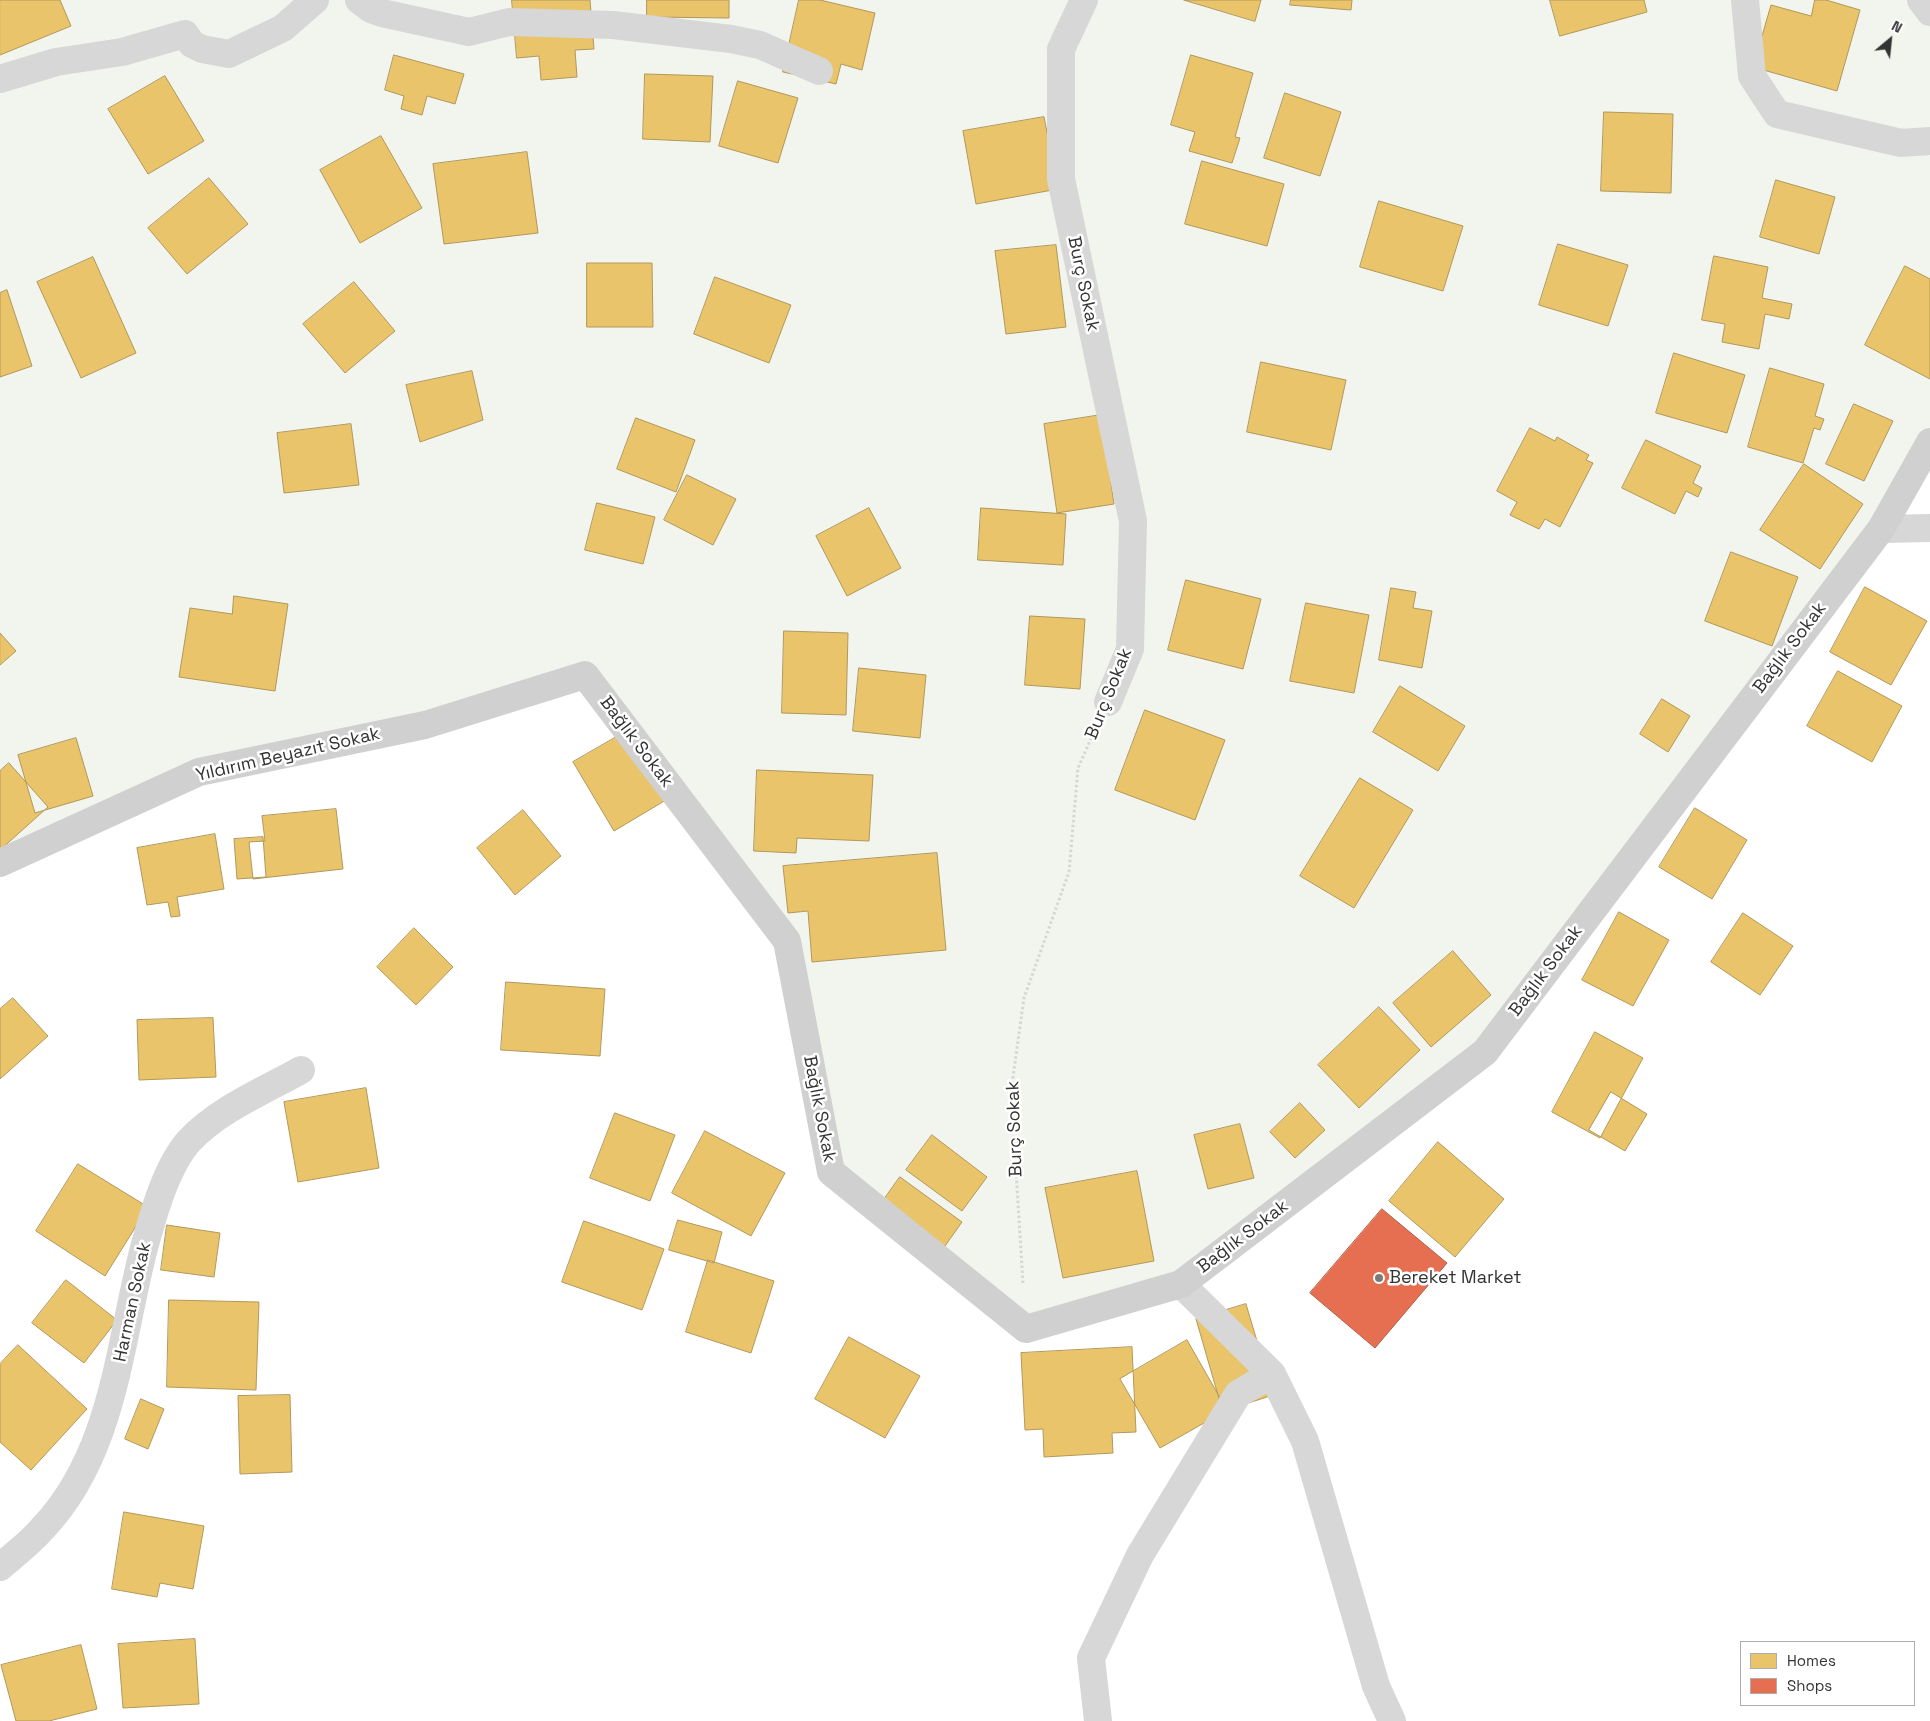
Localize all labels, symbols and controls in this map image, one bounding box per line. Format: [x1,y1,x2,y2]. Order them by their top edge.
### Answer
north arrow [1865,15,1915,65]
text: N [1889,17,1905,37]
street label: Burç Sokak [1062,235,1104,333]
street label: Bağlık Sokak [1749,598,1831,698]
street label: Burç Sokak [1081,645,1137,743]
street label: Bağlık Sokak [595,692,677,792]
street label: Yıldırım Beyazıt Sokak [194,723,382,787]
street label: Bağlık Sokak [1505,921,1587,1021]
street label: Bağlık Sokak [798,1054,840,1164]
street label: Burç Sokak [1003,1080,1027,1178]
street label: Bağlık Sokak [1193,1196,1293,1278]
street label: Harman Sokak [110,1240,156,1364]
place label: Bereket Market [1389,1267,1522,1289]
marker: Bereket Market [1373,1272,1385,1284]
legend [1740,1641,1915,1706]
text: Homes [1787,1651,1836,1670]
text: Shops [1787,1676,1832,1695]

